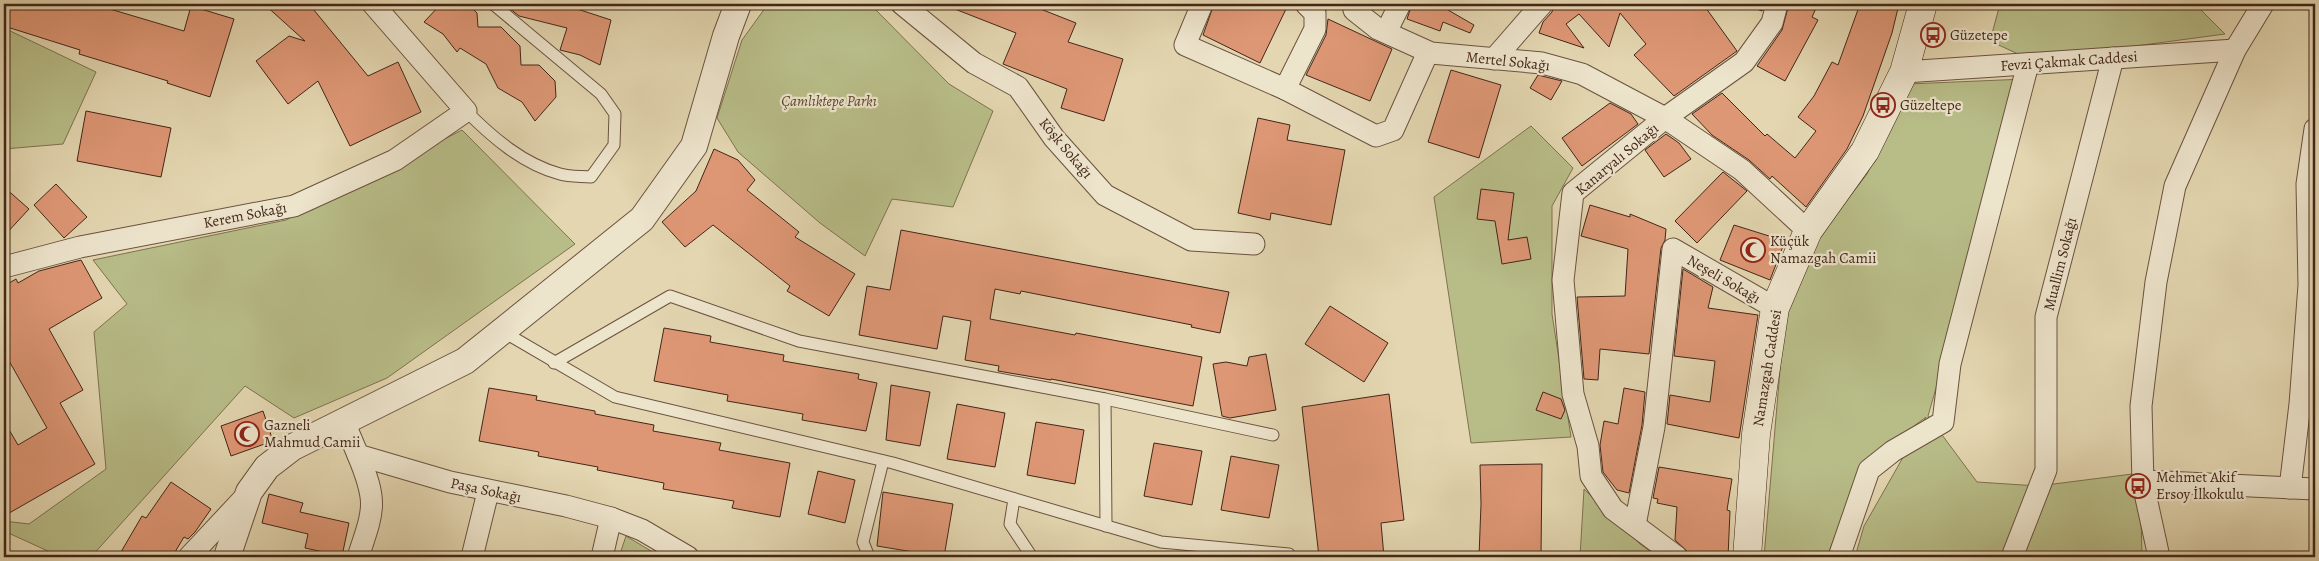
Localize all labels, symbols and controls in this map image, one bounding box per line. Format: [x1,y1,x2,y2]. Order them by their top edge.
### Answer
bus stop icon: Güzetepe [1920,22,1946,48]
place label: Güzetepe [1950,25,2008,45]
street label: Fevzi Çakmak Caddesi [2000,46,2138,76]
street label: Mertel Sokağı [1465,47,1551,75]
park label: Çamlıktepe Parkı [781,91,877,111]
bus stop icon: Güzeltepe [1870,92,1896,118]
place label: Güzeltepe [1900,95,1962,115]
street label: Köşk Sokağı [1035,113,1097,183]
street label: Kanaryalı Sokağı [1571,118,1663,200]
street label: Kerem Sokağı [202,197,288,233]
street label: Muallim Sokağı [2039,215,2081,313]
place label: Küçük Namazgah Camii [1770,231,1876,268]
mosque icon: Küçük Namazgah Camii [1740,237,1766,263]
street label: Neşeli Sokağı [1684,250,1764,308]
street label: Namazgah Caddesi [1748,308,1786,428]
place label: Gazneli Mahmud Camii [264,415,361,452]
mosque icon: Gazneli Mahmud Camii [234,421,260,447]
place label: Mehmet Akif Ersoy İlkokulu [2156,467,2245,504]
street label: Paşa Sokağı [449,473,523,507]
bus stop icon: Mehmet Akif Ersoy İlkokulu [2125,473,2151,499]

